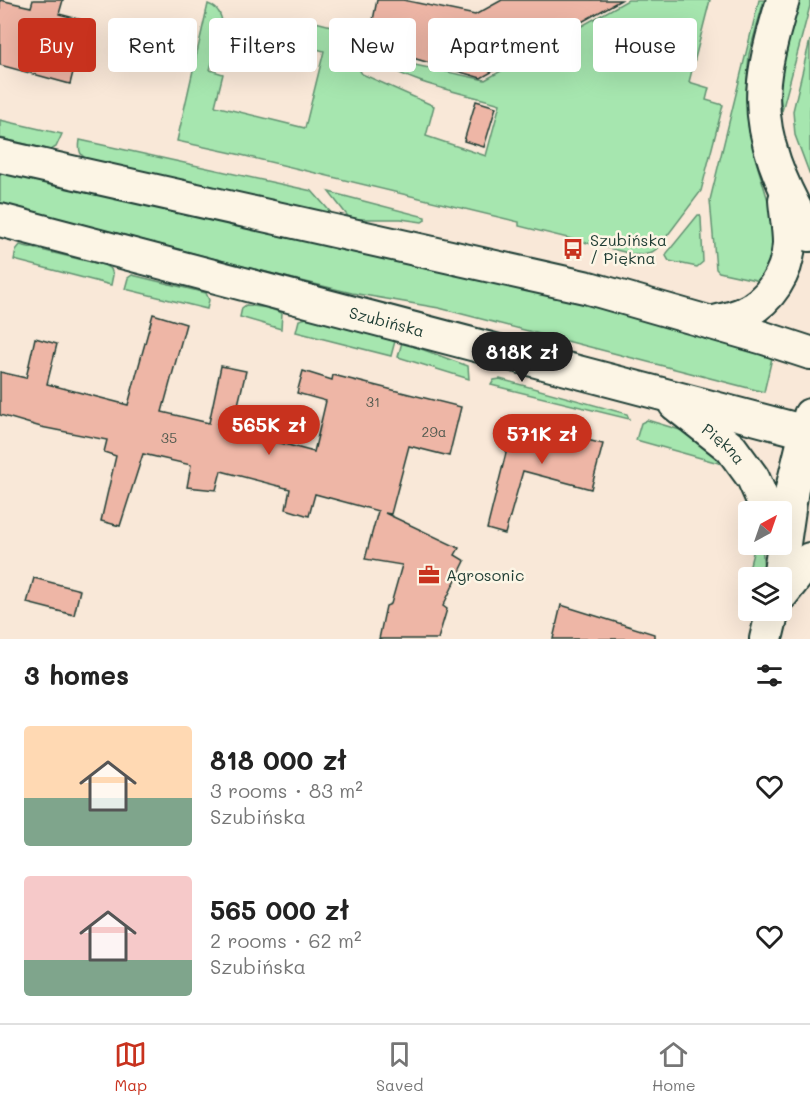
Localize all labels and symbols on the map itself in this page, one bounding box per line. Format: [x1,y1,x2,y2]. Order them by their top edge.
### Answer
place label: Szubińska / Piękna [590,229,667,268]
bus stop icon: Szubińska / Piękna [561,237,585,261]
street label: Szubińska [347,301,427,341]
pin: 818K zł [467,332,577,383]
house number: 31 [366,392,380,411]
pin: 565K zł [214,405,324,456]
pin: 571K zł [487,414,597,465]
street label: Piękna [698,418,750,468]
house number: 29a [422,422,446,441]
house number: 35 [161,428,177,447]
north arrow [738,501,792,555]
office icon: Agrosonic [417,563,441,587]
place label: Agrosonic [446,564,524,585]

